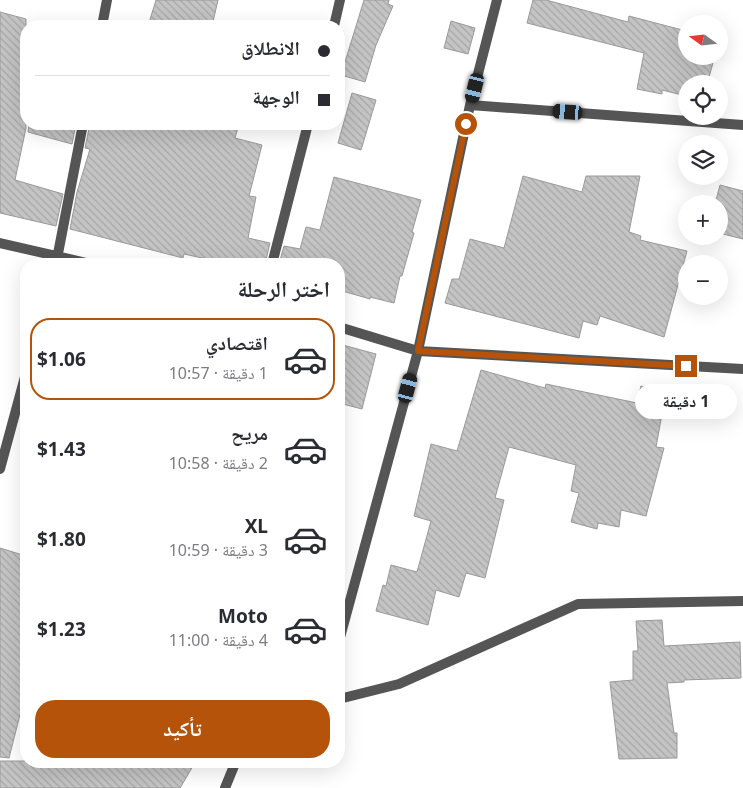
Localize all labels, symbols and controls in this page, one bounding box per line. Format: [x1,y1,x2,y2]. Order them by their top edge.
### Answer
north arrow [678,15,728,65]
map controls [678,15,728,305]
text: الانطلاق [241,35,300,61]
car [464,72,485,104]
button: locate [678,75,728,125]
text: الوجهة [252,84,300,110]
car [552,103,583,121]
route start [455,113,477,135]
button: layers [678,135,728,185]
button: + [678,195,728,245]
button: − [678,255,728,305]
text: اختر الرحلة [238,273,330,303]
text: اقتصادي [206,330,268,356]
icon: car [283,337,328,382]
text: $1.06 [37,346,86,372]
route end [675,355,697,377]
text: 1 دقيقة · 10:57 [169,362,268,384]
car [396,372,419,404]
callout: 1 دقيقة [635,384,737,418]
text: 1 دقيقة [663,390,709,412]
text: مريح [231,420,268,446]
icon: car [283,427,328,472]
text: $1.43 [37,436,86,462]
text: 2 دقيقة · 10:58 [169,452,268,474]
text: XL [245,513,268,539]
icon: car [283,517,328,562]
text: $1.80 [37,526,86,552]
text: 3 دقيقة · 10:59 [169,539,268,561]
text: Moto [218,603,268,629]
icon: car [283,607,328,652]
text: $1.23 [37,616,86,642]
text: 4 دقيقة · 11:00 [169,629,268,651]
button: تأكيد [35,700,330,758]

